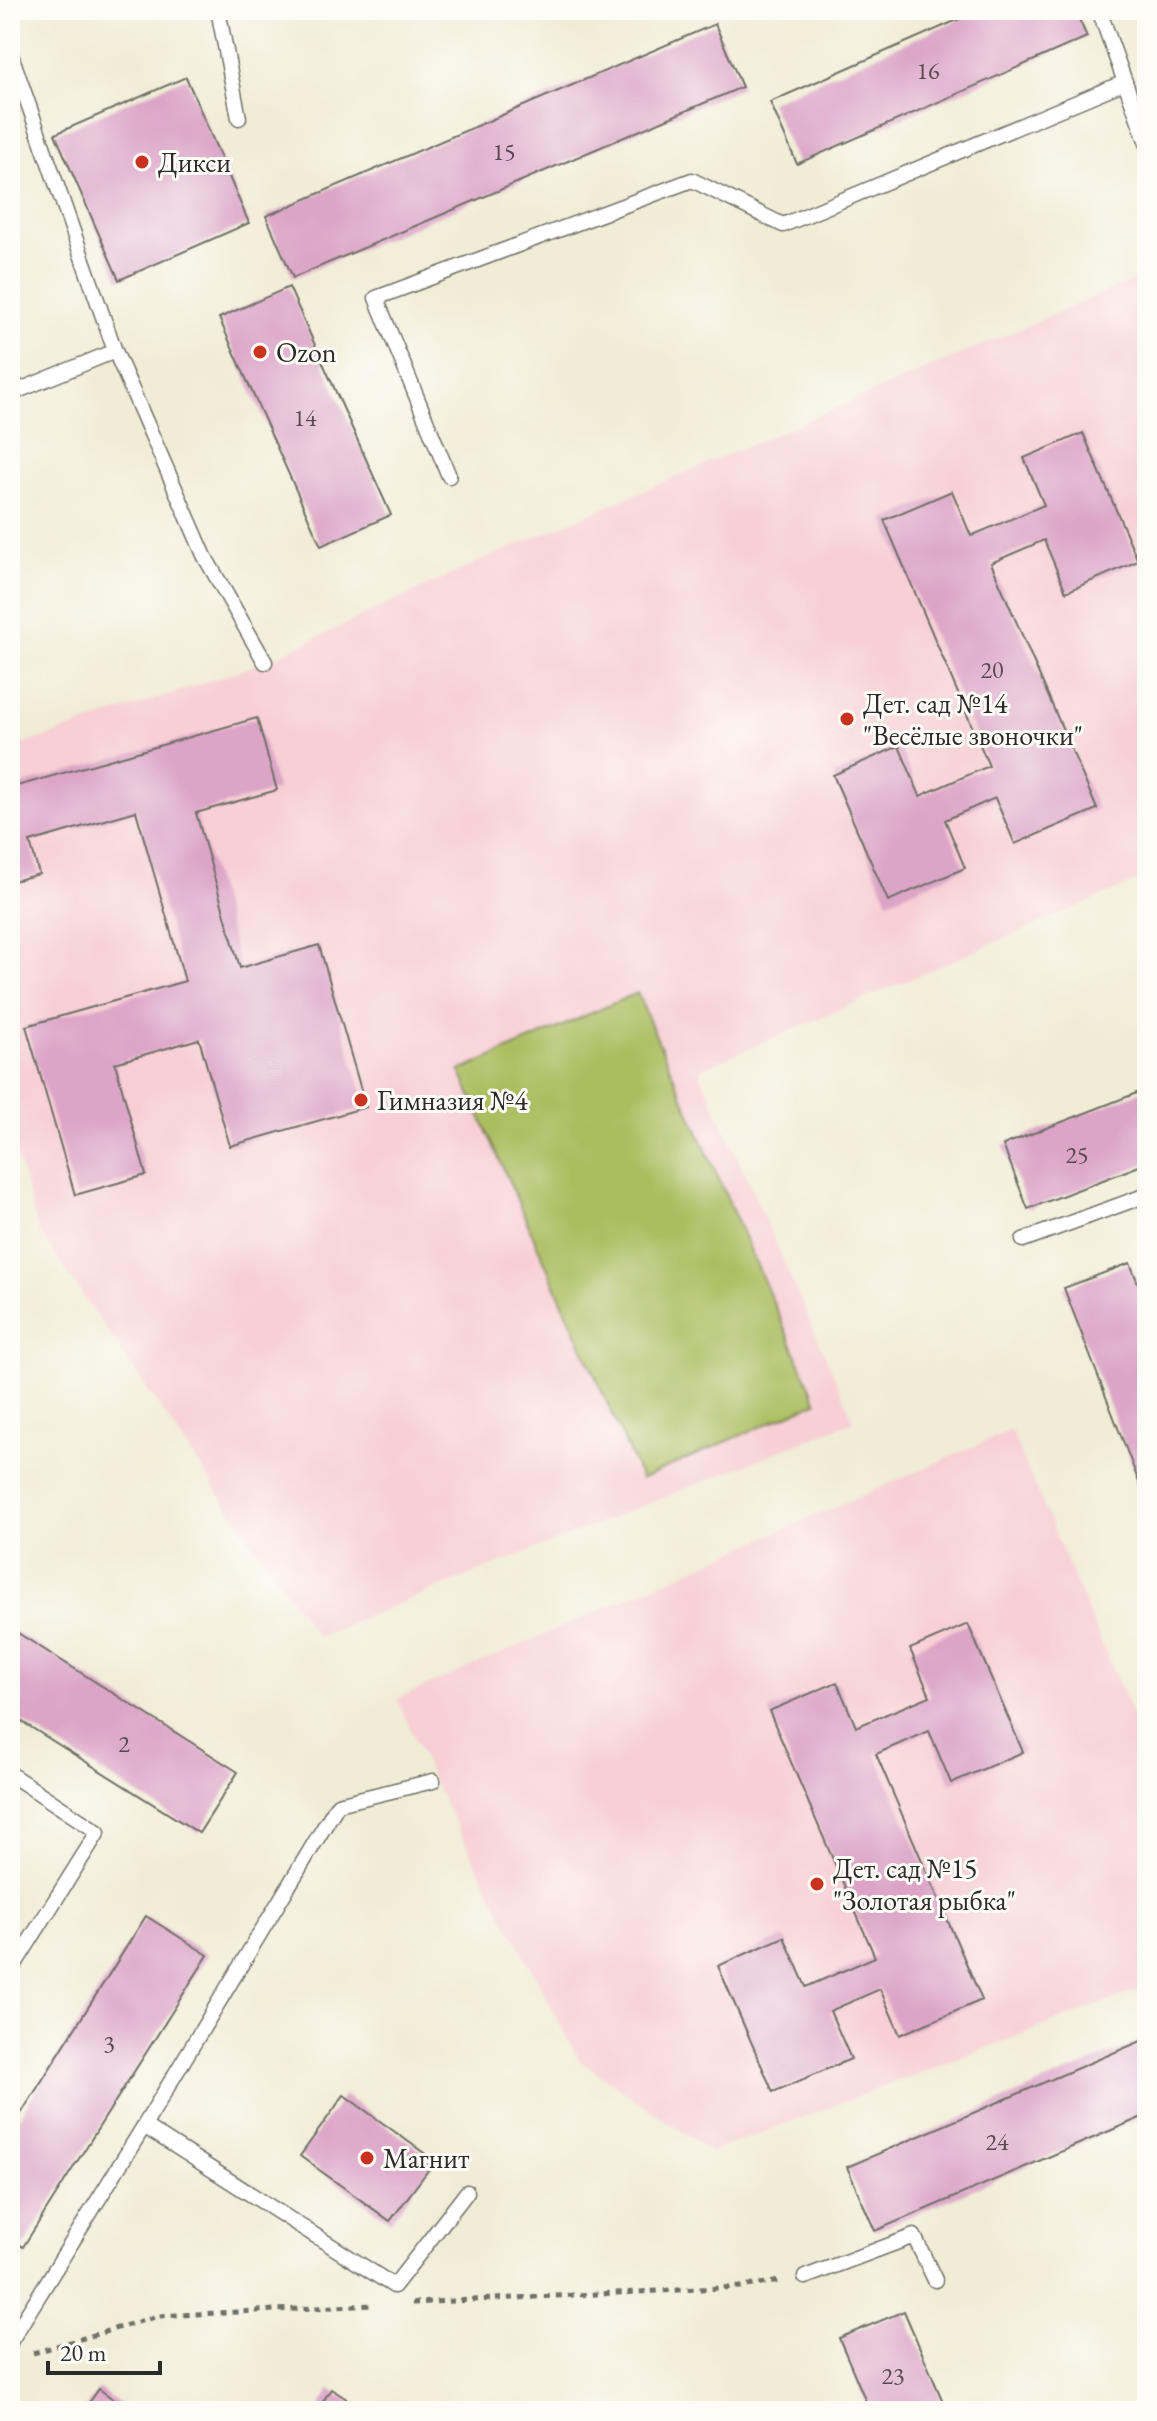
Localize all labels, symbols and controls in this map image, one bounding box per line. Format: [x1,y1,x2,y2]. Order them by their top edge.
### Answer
house number: 16 [916,55,940,86]
house number: 15 [492,136,516,167]
place label: Дикси [158,144,231,180]
marker: Дикси [133,153,151,171]
place label: Ozon [276,334,337,370]
marker: Ozon [251,343,269,361]
house number: 14 [293,402,317,433]
house number: 20 [980,654,1004,685]
place label: Дет. сад №14 "Весёлые звоночки" [863,685,1083,753]
marker: Дет. сад №14 "Весёлые звоночки" [838,710,856,728]
place label: Гимназия №4 [377,1082,528,1118]
marker: Гимназия №4 [352,1091,370,1109]
house number: 25 [1065,1139,1089,1170]
house number: 2 [118,1728,130,1759]
place label: Дет. сад №15 "Золотая рыбка" [833,1850,1016,1918]
marker: Дет. сад №15 "Золотая рыбка" [808,1875,826,1893]
house number: 3 [103,2028,115,2059]
house number: 24 [985,2126,1009,2157]
place label: Магнит [383,2140,470,2176]
marker: Магнит [358,2149,376,2167]
scale bar [48,2325,160,2375]
text: 20 m [60,2337,107,2368]
house number: 23 [881,2360,905,2391]

